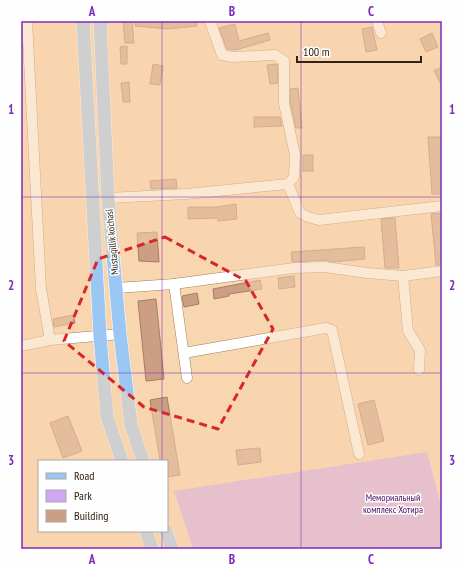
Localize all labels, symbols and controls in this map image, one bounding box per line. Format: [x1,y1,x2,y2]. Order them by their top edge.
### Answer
text: A [88,3,96,20]
text: B [229,3,235,20]
text: C [368,3,374,20]
scale bar [297,38,421,64]
text: 100 m [303,44,330,59]
text: 1 [8,101,14,118]
text: 1 [449,101,455,118]
street label: Mustaqillik ko’chasi [103,209,121,275]
text: 2 [8,277,14,294]
text: 2 [449,277,455,294]
text: 3 [8,452,14,469]
text: 3 [449,452,455,469]
legend [38,460,168,532]
text: Road [74,468,94,483]
text: Park [74,488,92,503]
park label: Мемориальный комплекс Хотира [363,491,423,516]
text: Building [74,508,109,523]
text: A [88,551,96,568]
text: B [229,551,235,568]
text: C [368,551,374,568]

